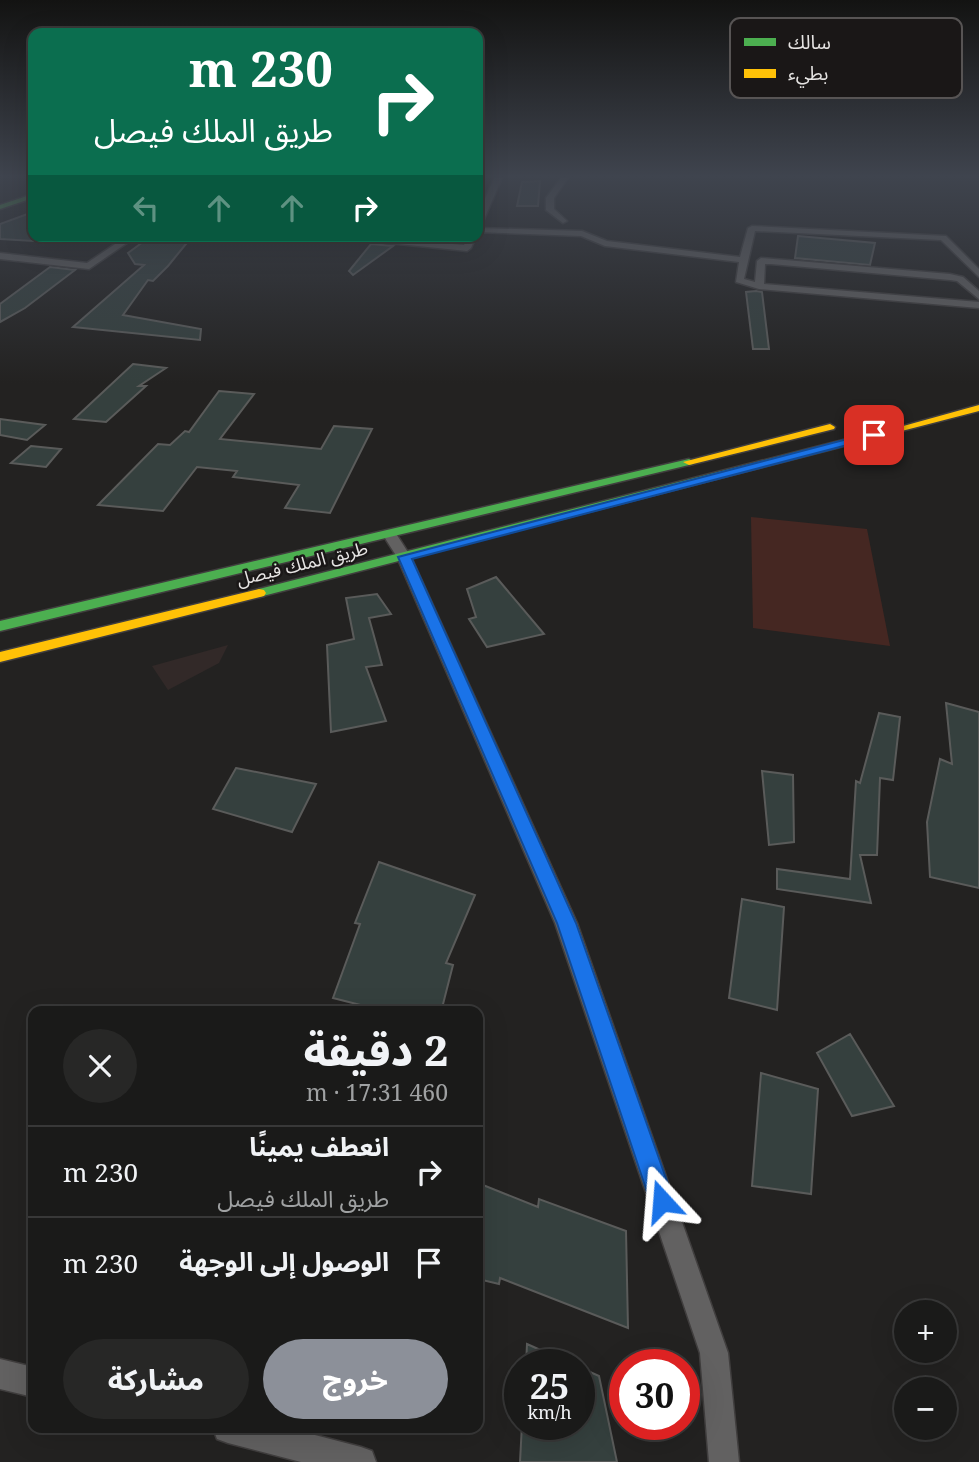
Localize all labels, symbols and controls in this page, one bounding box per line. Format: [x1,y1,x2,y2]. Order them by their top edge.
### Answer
legend [730,18,962,98]
text: سالك [788,29,831,55]
text: 230 m [189,35,333,101]
icon: right [357,56,448,147]
text: بطيء [788,60,828,88]
text: طريق الملك فيصل [94,108,333,151]
icon: left [127,189,165,227]
icon: ahead [200,189,238,227]
icon: ahead [273,189,311,227]
icon: right [346,189,384,227]
pin [844,405,904,465]
icon: arrive [855,416,893,454]
street label: طريق الملك فيصل [234,535,370,591]
text: 2 دقيقة [304,1021,448,1078]
button: close [63,1029,137,1103]
text: 460 m · 17:31 [306,1076,448,1108]
text: انعطف يمينًا [249,1128,389,1164]
icon: right [410,1153,448,1191]
text: 230 m [63,1154,138,1190]
position arrow [625,1164,699,1238]
text: طريق الملك فيصل [217,1182,389,1214]
text: الوصول إلى الوجهة [179,1243,389,1279]
icon: arrive [410,1244,448,1282]
text: 230 m [63,1245,138,1281]
map controls [894,1300,957,1440]
button: + [894,1300,957,1363]
button: مشاركة [63,1339,249,1419]
button: خروج [263,1339,448,1419]
speed limit sign: 30 [609,1349,700,1440]
text: 25 [530,1362,569,1409]
button: − [894,1377,957,1440]
text: km/h [527,1400,572,1424]

